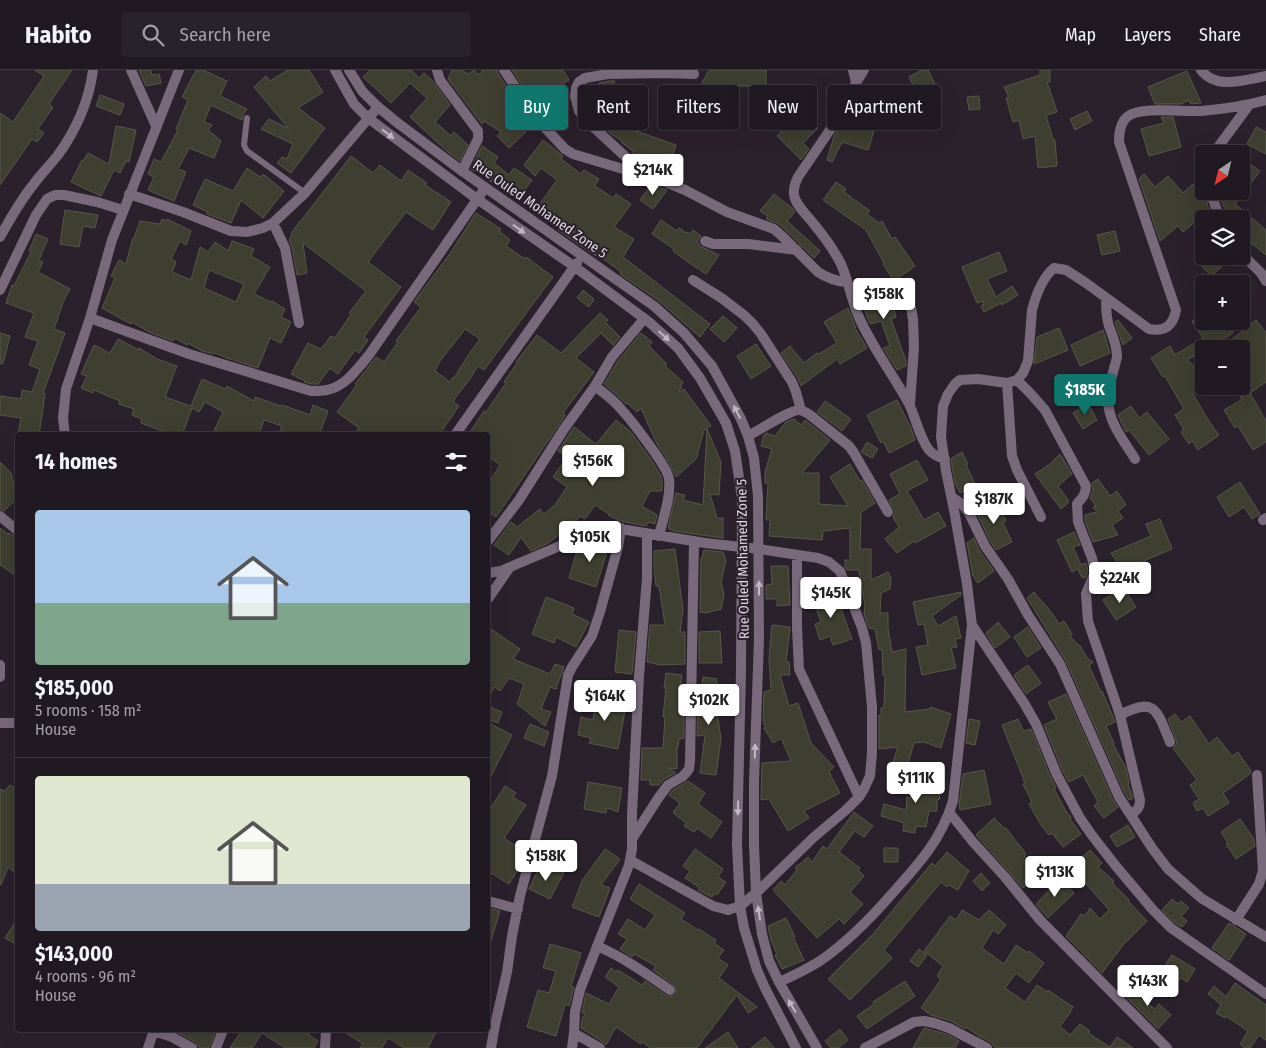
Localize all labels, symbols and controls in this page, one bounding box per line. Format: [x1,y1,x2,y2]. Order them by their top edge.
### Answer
search box [121,12,471,57]
text: Habito [25,21,91,49]
icon: search [139,21,167,49]
text: Search here [179,23,271,46]
text: Map [1065,24,1096,46]
text: Layers [1124,24,1171,46]
text: Share [1199,24,1241,46]
chip: Buy [505,85,568,130]
chip: Rent [578,85,648,130]
chip: Filters [658,85,739,130]
chip: New [749,85,817,130]
chip: Apartment [827,85,941,130]
one-way arrow [381,128,394,139]
north arrow [1195,145,1250,200]
map controls [1195,145,1250,395]
pin: $214K [618,154,688,196]
street label: Rue Ouled Mohamed Zone 5 [469,156,611,262]
text: $214K [633,160,673,179]
button: layers [1195,210,1250,265]
one-way arrow [513,224,526,234]
button: + [1195,275,1250,330]
pin: $158K [849,278,919,320]
text: $158K [864,284,904,303]
one-way arrow [658,330,670,342]
button: − [1195,340,1250,395]
pin: $185K [1050,374,1120,416]
text: $185K [1065,380,1105,399]
one-way arrow [733,404,741,419]
pin: $156K [558,444,628,487]
icon: filters [442,448,470,476]
text: 14 homes [35,449,117,475]
text: $156K [573,451,613,470]
street label: Rue Ouled Mohamed Zone 5 [733,479,753,639]
pin: $187K [959,482,1029,525]
text: $187K [975,489,1013,508]
pin: $105K [555,520,625,563]
text: $105K [570,527,610,546]
icon: home [208,543,298,633]
pin: $224K [1085,562,1155,604]
text: $224K [1100,568,1140,587]
pin: $145K [796,576,866,619]
one-way arrow [755,580,763,596]
text: $145K [811,583,851,602]
text: $185,000 [35,675,114,701]
pin: $164K [570,680,640,722]
pin: $102K [674,684,744,726]
text: $164K [585,686,625,705]
text: $102K [689,690,729,709]
text: 5 rooms · 158 m² [35,701,141,720]
text: House [35,720,76,739]
one-way arrow [752,742,760,758]
pin: $111K [881,762,951,804]
text: $111K [898,768,934,787]
one-way arrow [733,801,741,817]
icon: home [208,808,298,898]
pin: $158K [511,840,581,882]
text: $158K [526,846,566,865]
pin: $113K [1020,856,1090,898]
text: $113K [1036,862,1074,881]
one-way arrow [755,904,763,920]
text: $143,000 [35,941,113,967]
pin: $143K [1113,964,1183,1007]
text: 4 rooms · 96 m² [35,967,136,986]
text: $143K [1128,971,1168,990]
text: House [35,986,76,1005]
one-way arrow [788,999,797,1012]

